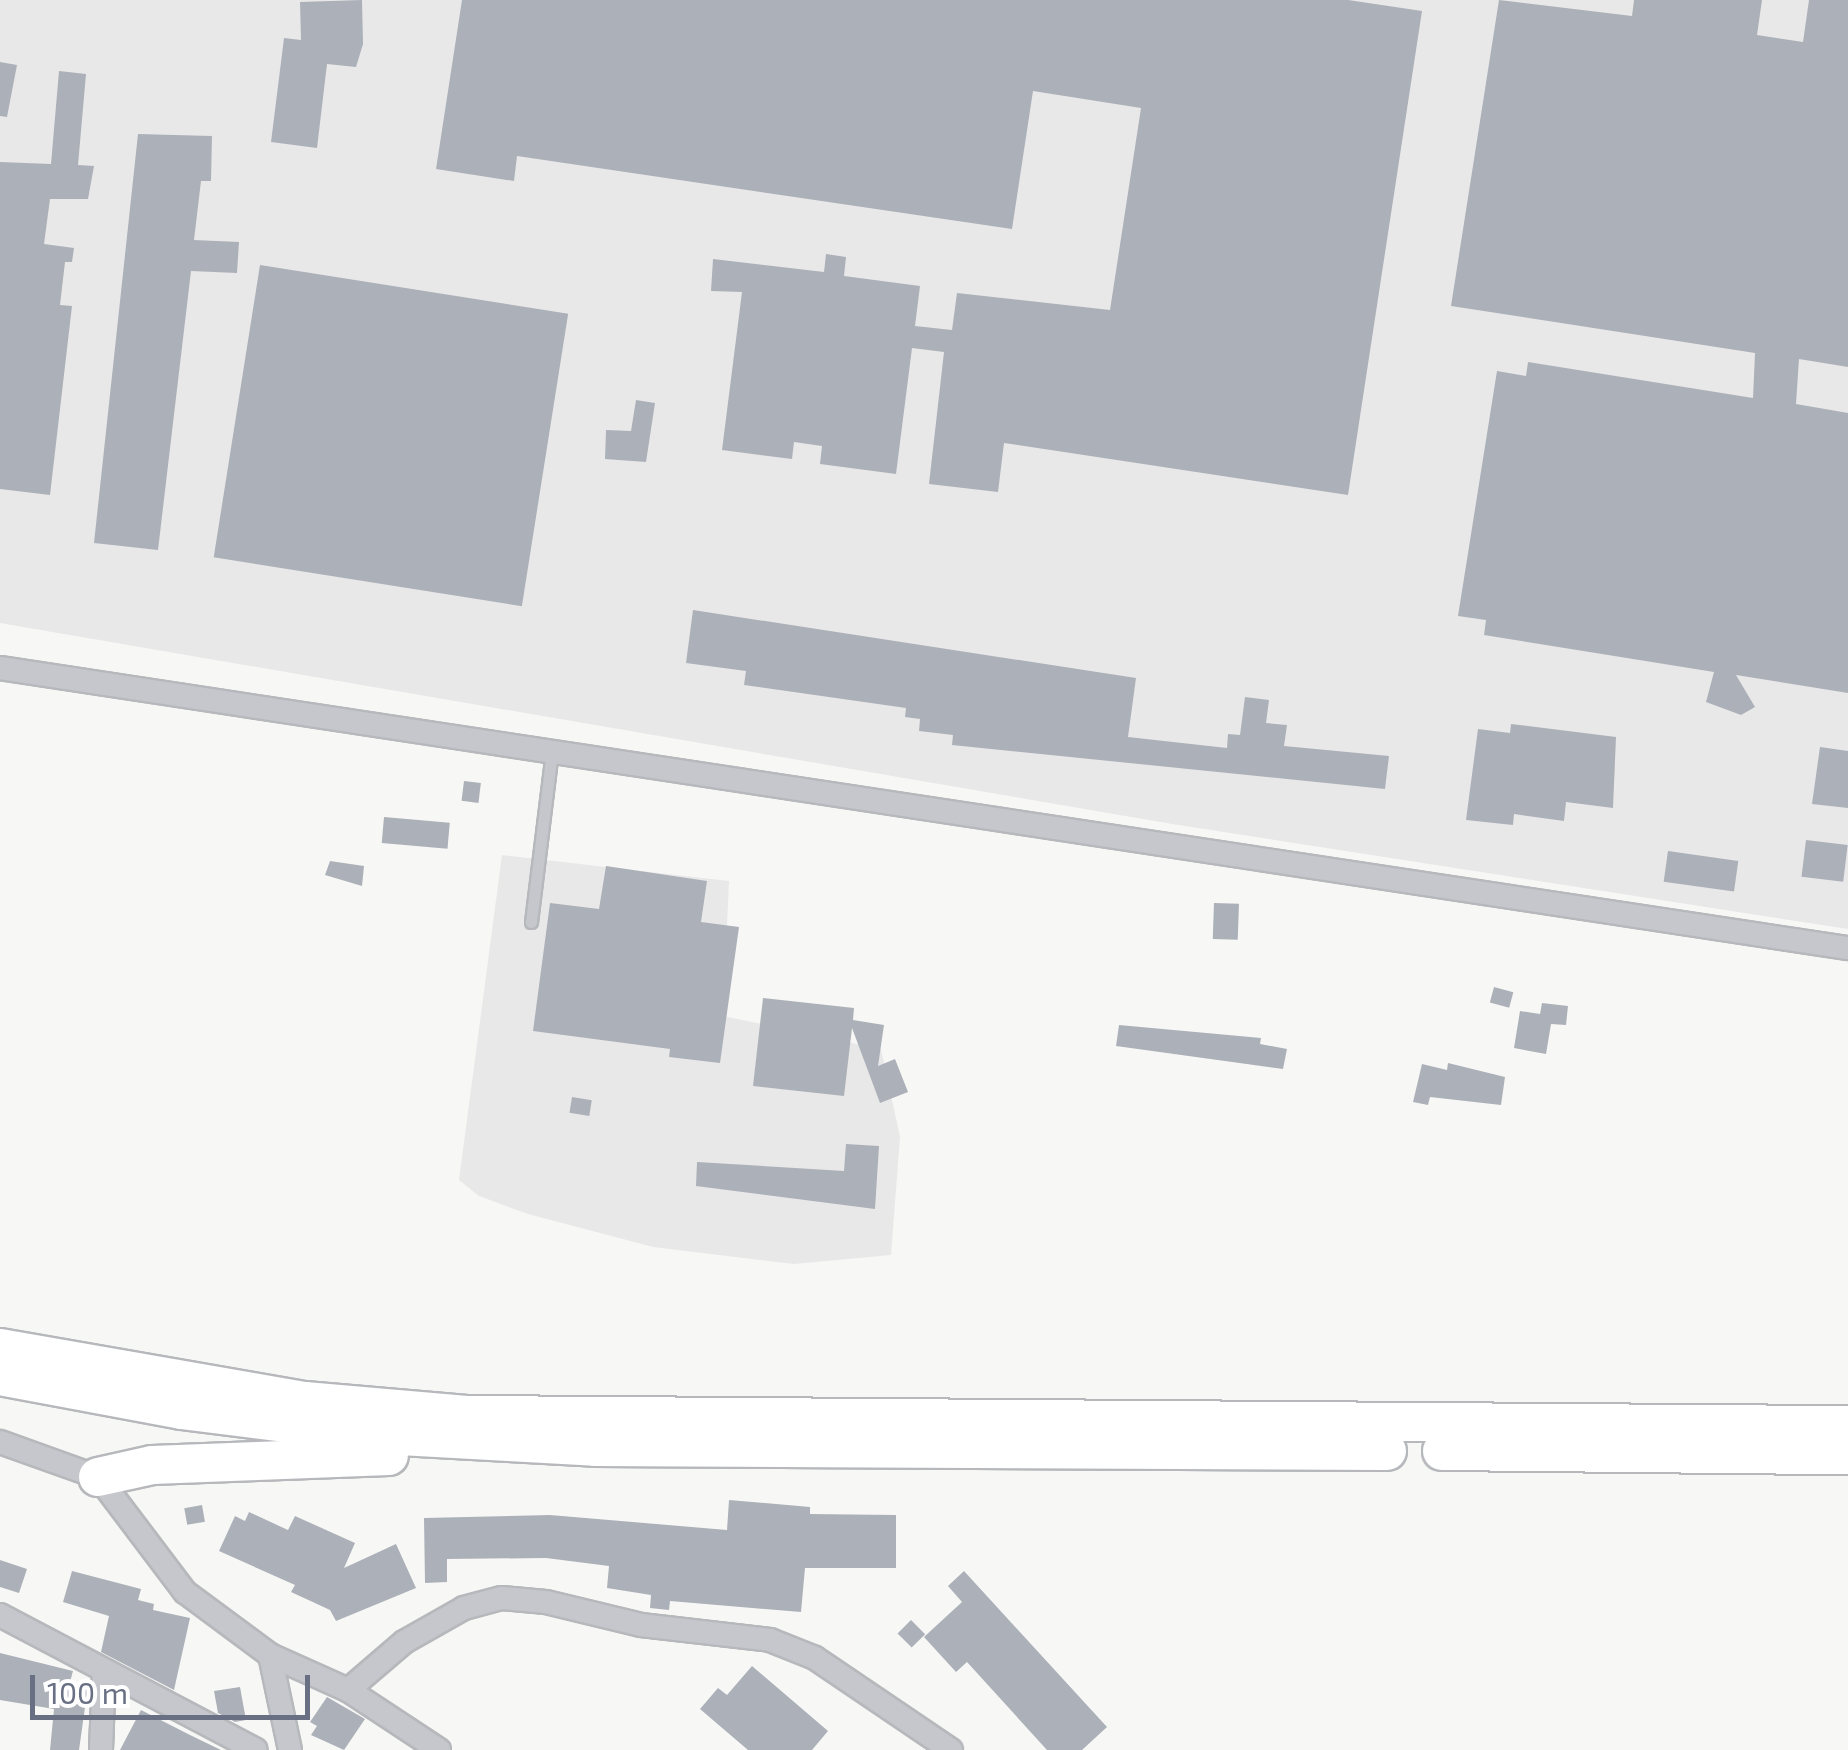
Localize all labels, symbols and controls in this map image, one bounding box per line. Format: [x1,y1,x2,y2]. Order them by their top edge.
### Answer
scale bar [35,1655,315,1717]
text: 100 m [47,1674,128,1710]

